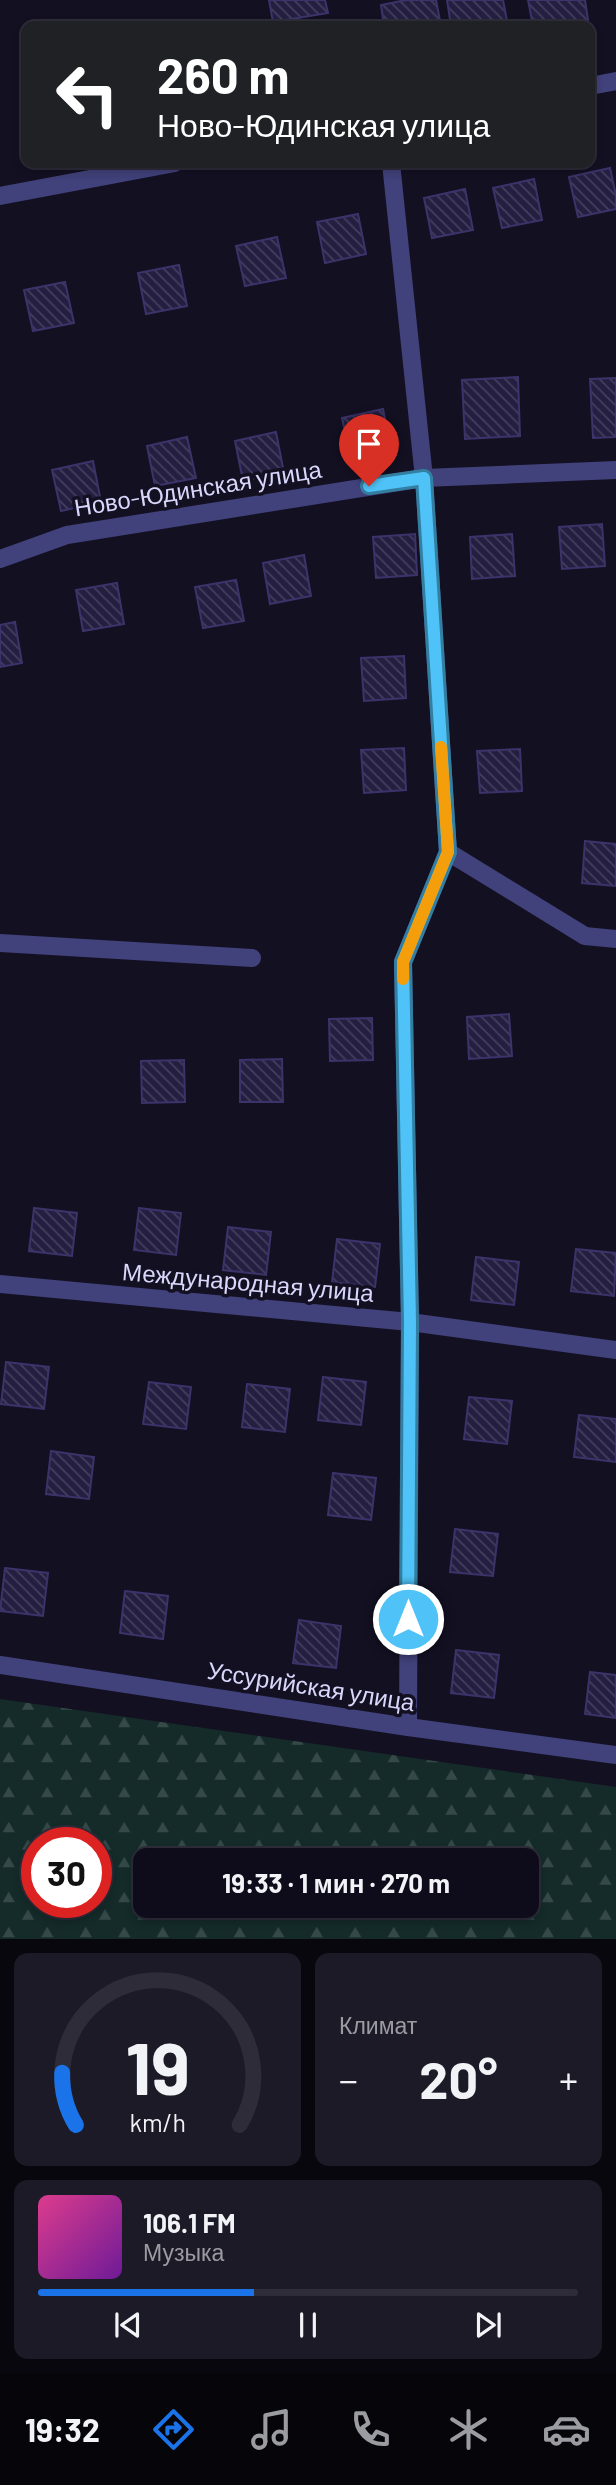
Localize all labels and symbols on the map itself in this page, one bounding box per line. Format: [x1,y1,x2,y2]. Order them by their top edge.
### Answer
pin [339,414,399,486]
street label: Ново-Юдинская улица [72,454,324,521]
street label: Международная улица [121,1256,376,1307]
position arrow [371,1582,445,1656]
street label: Уссурийская улица [205,1655,418,1716]
speed limit sign: 30 [21,1827,112,1918]

